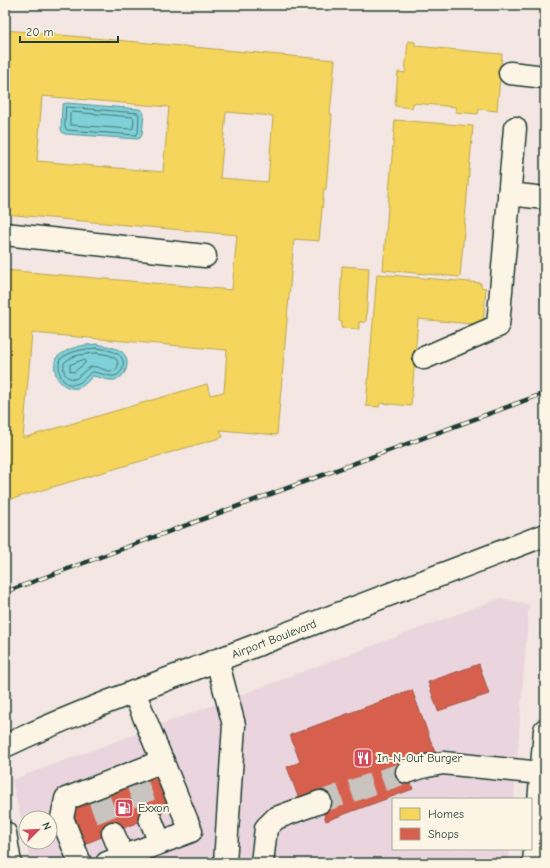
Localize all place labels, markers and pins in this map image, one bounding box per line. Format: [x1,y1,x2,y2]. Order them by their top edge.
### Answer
restaurant icon: In-N-Out Burger [352,747,374,769]
place label: In-N-Out Burger [377,751,463,765]
fuel station icon: Exxon [113,797,135,819]
place label: Exxon [138,801,169,815]

